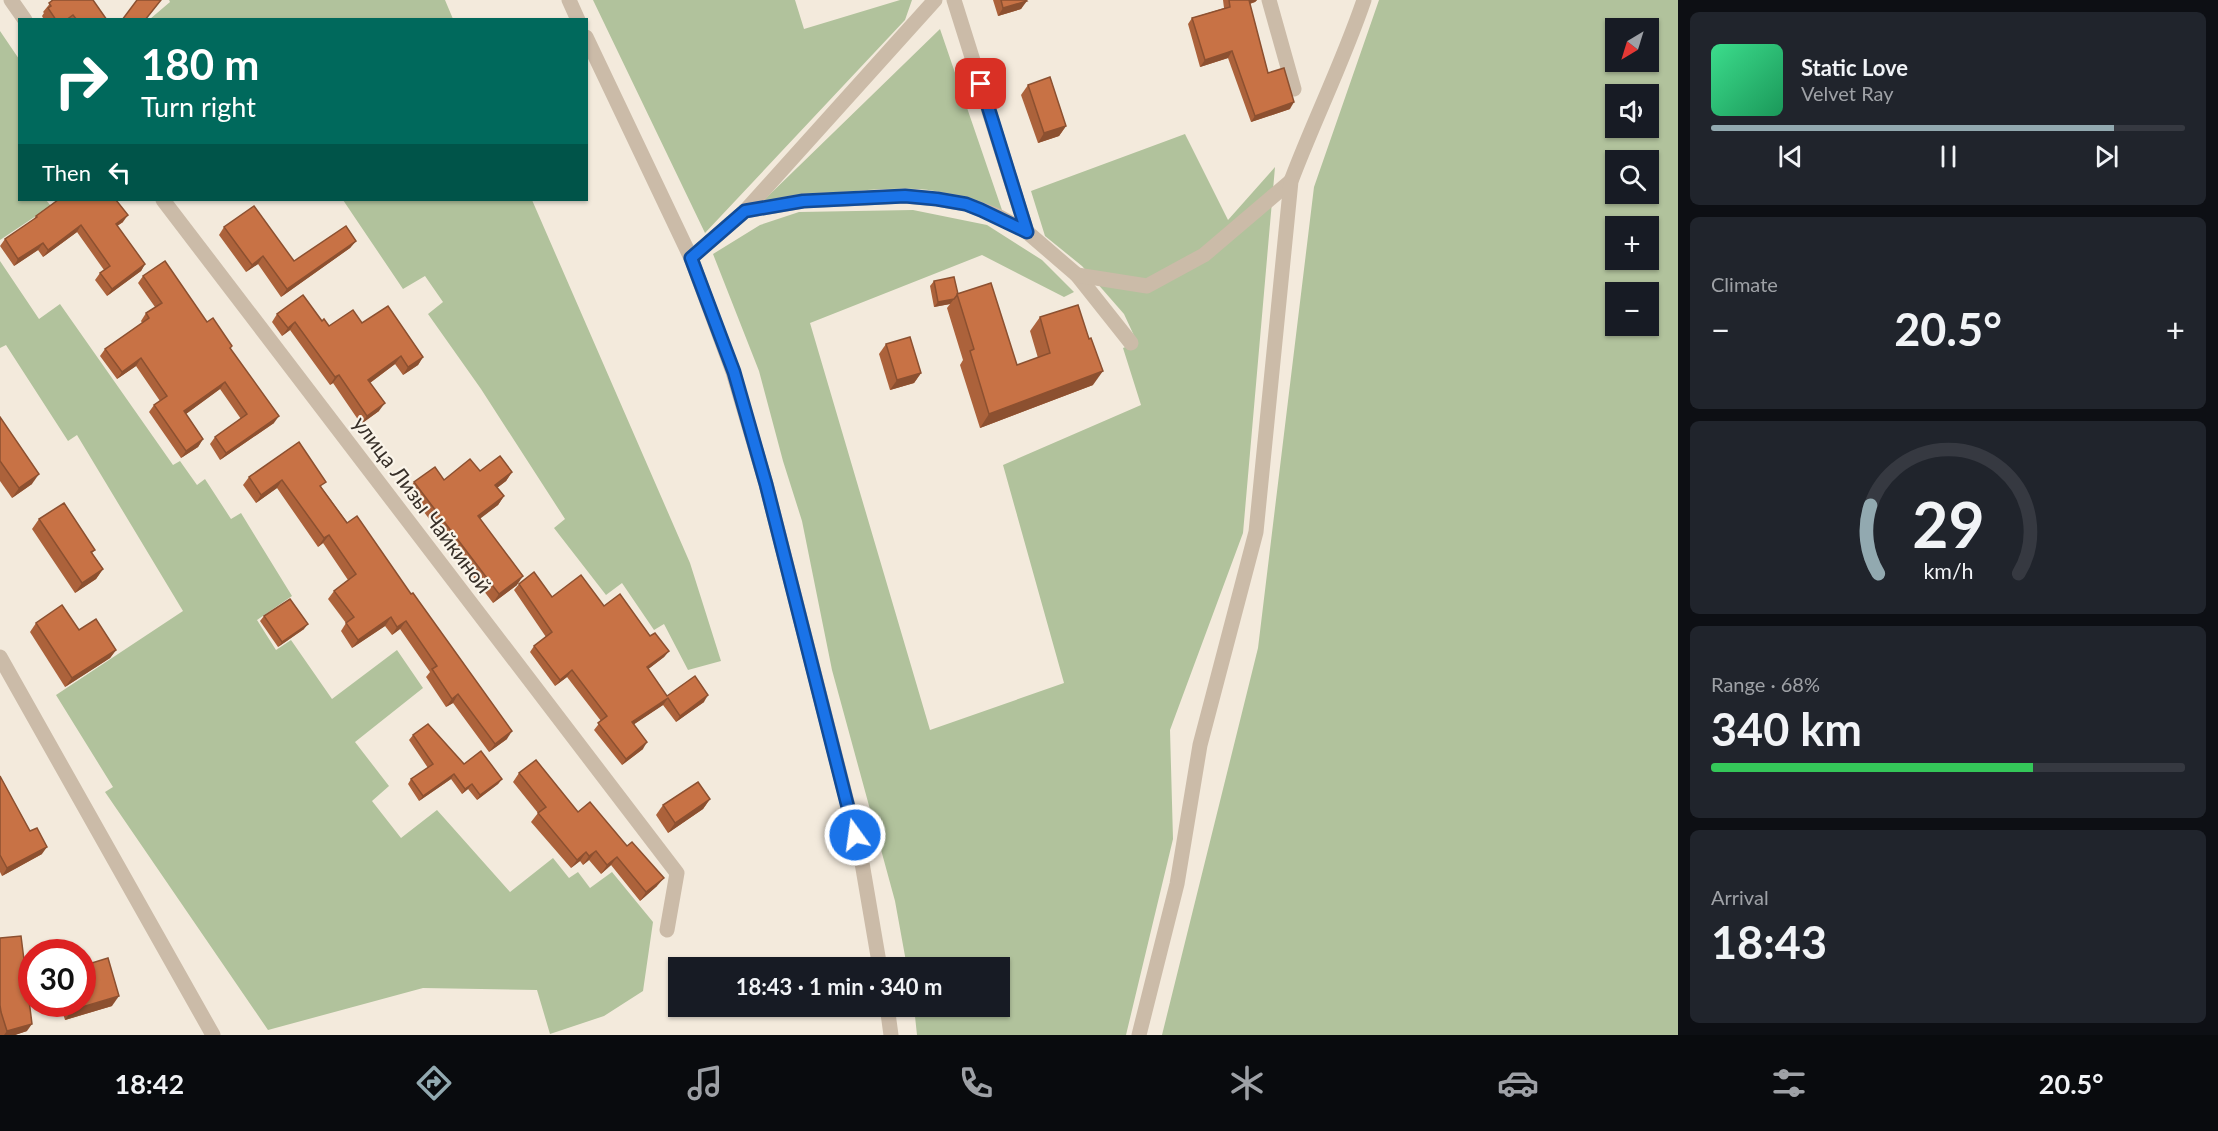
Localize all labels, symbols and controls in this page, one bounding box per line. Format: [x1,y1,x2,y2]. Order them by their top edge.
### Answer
north arrow [1605,18,1659,72]
map controls [1605,18,1659,336]
text: 180 m [141,39,259,89]
icon: right [42,42,120,120]
text: Static Love [1801,54,1908,81]
pin [955,58,1006,109]
icon: arrive [964,67,997,100]
text: Velvet Ray [1801,81,1894,105]
button: sound [1605,84,1659,138]
text: Turn right [141,90,256,123]
icon: previous [1774,140,1807,173]
icon: pause [1932,140,1965,173]
icon: next [2090,140,2123,173]
button: search [1605,150,1659,204]
icon: left [103,156,136,189]
text: Then [42,159,91,186]
button: + [1605,216,1659,270]
text: Climate [1711,272,1778,296]
button: − [1605,282,1659,336]
text: 20.5° [1894,302,2002,356]
text: − [1711,309,1730,349]
text: + [2166,309,2185,349]
street label: улица Лизы Чайкиной [349,411,498,597]
text: 29 [1912,487,1984,562]
text: km/h [1923,559,1973,585]
text: Range · 68% [1711,672,1820,696]
text: 340 km [1711,702,1862,756]
position arrow [823,803,887,867]
text: Arrival [1711,885,1769,909]
text: 18:43 [1711,915,1827,969]
speed limit sign: 30 [18,939,96,1017]
text: 18:43 · 1 min · 340 m [736,973,942,1000]
icon: directions [413,1062,455,1104]
icon: music [684,1062,726,1104]
icon: phone [955,1062,997,1104]
icon: climate [1226,1062,1268,1104]
icon: car [1497,1062,1539,1104]
icon: filters [1768,1062,1810,1104]
text: 18:42 [114,1067,184,1100]
text: 20.5° [2039,1067,2103,1100]

